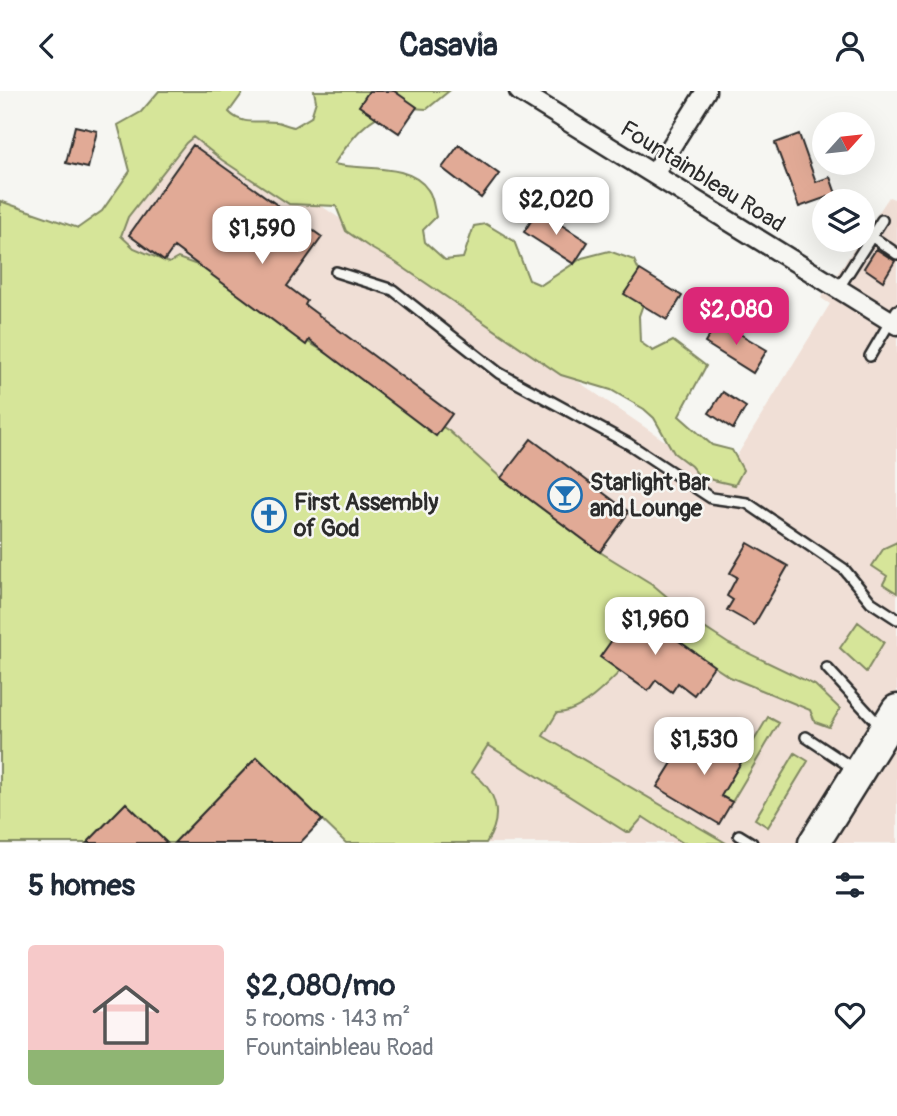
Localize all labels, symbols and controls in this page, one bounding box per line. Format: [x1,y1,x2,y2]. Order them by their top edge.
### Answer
text: Casavia [399,26,498,66]
icon: back [28,27,66,65]
icon: person [831,27,869,65]
north arrow [812,112,875,175]
map controls [812,112,875,252]
street label: Fountainbleau Road [615,114,790,239]
pin: $2,020 [499,177,613,237]
text: $2,020 [518,185,594,214]
button: layers [812,189,875,252]
pin: $1,590 [205,207,319,266]
text: $1,590 [228,214,296,243]
pin: $2,080 [679,287,793,347]
text: $2,080 [699,295,773,324]
place label: Starlight Bar and Lounge [590,468,711,523]
bar icon: Starlight Bar and Lounge [546,476,584,514]
place label: First Assembly of God [293,488,438,543]
church icon: First Assembly of God [250,496,288,534]
pin: $1,960 [598,597,712,657]
text: $1,960 [621,605,689,634]
pin: $1,530 [647,717,761,777]
text: $1,530 [670,725,738,754]
icon: filters [831,866,869,904]
text: 5 homes [28,867,135,904]
text: $2,080/mo [245,967,395,1004]
icon: home [84,973,168,1057]
icon: heart [831,996,869,1034]
text: 5 rooms · 143 m² [245,1004,410,1033]
text: Fountainbleau Road [245,1033,434,1062]

